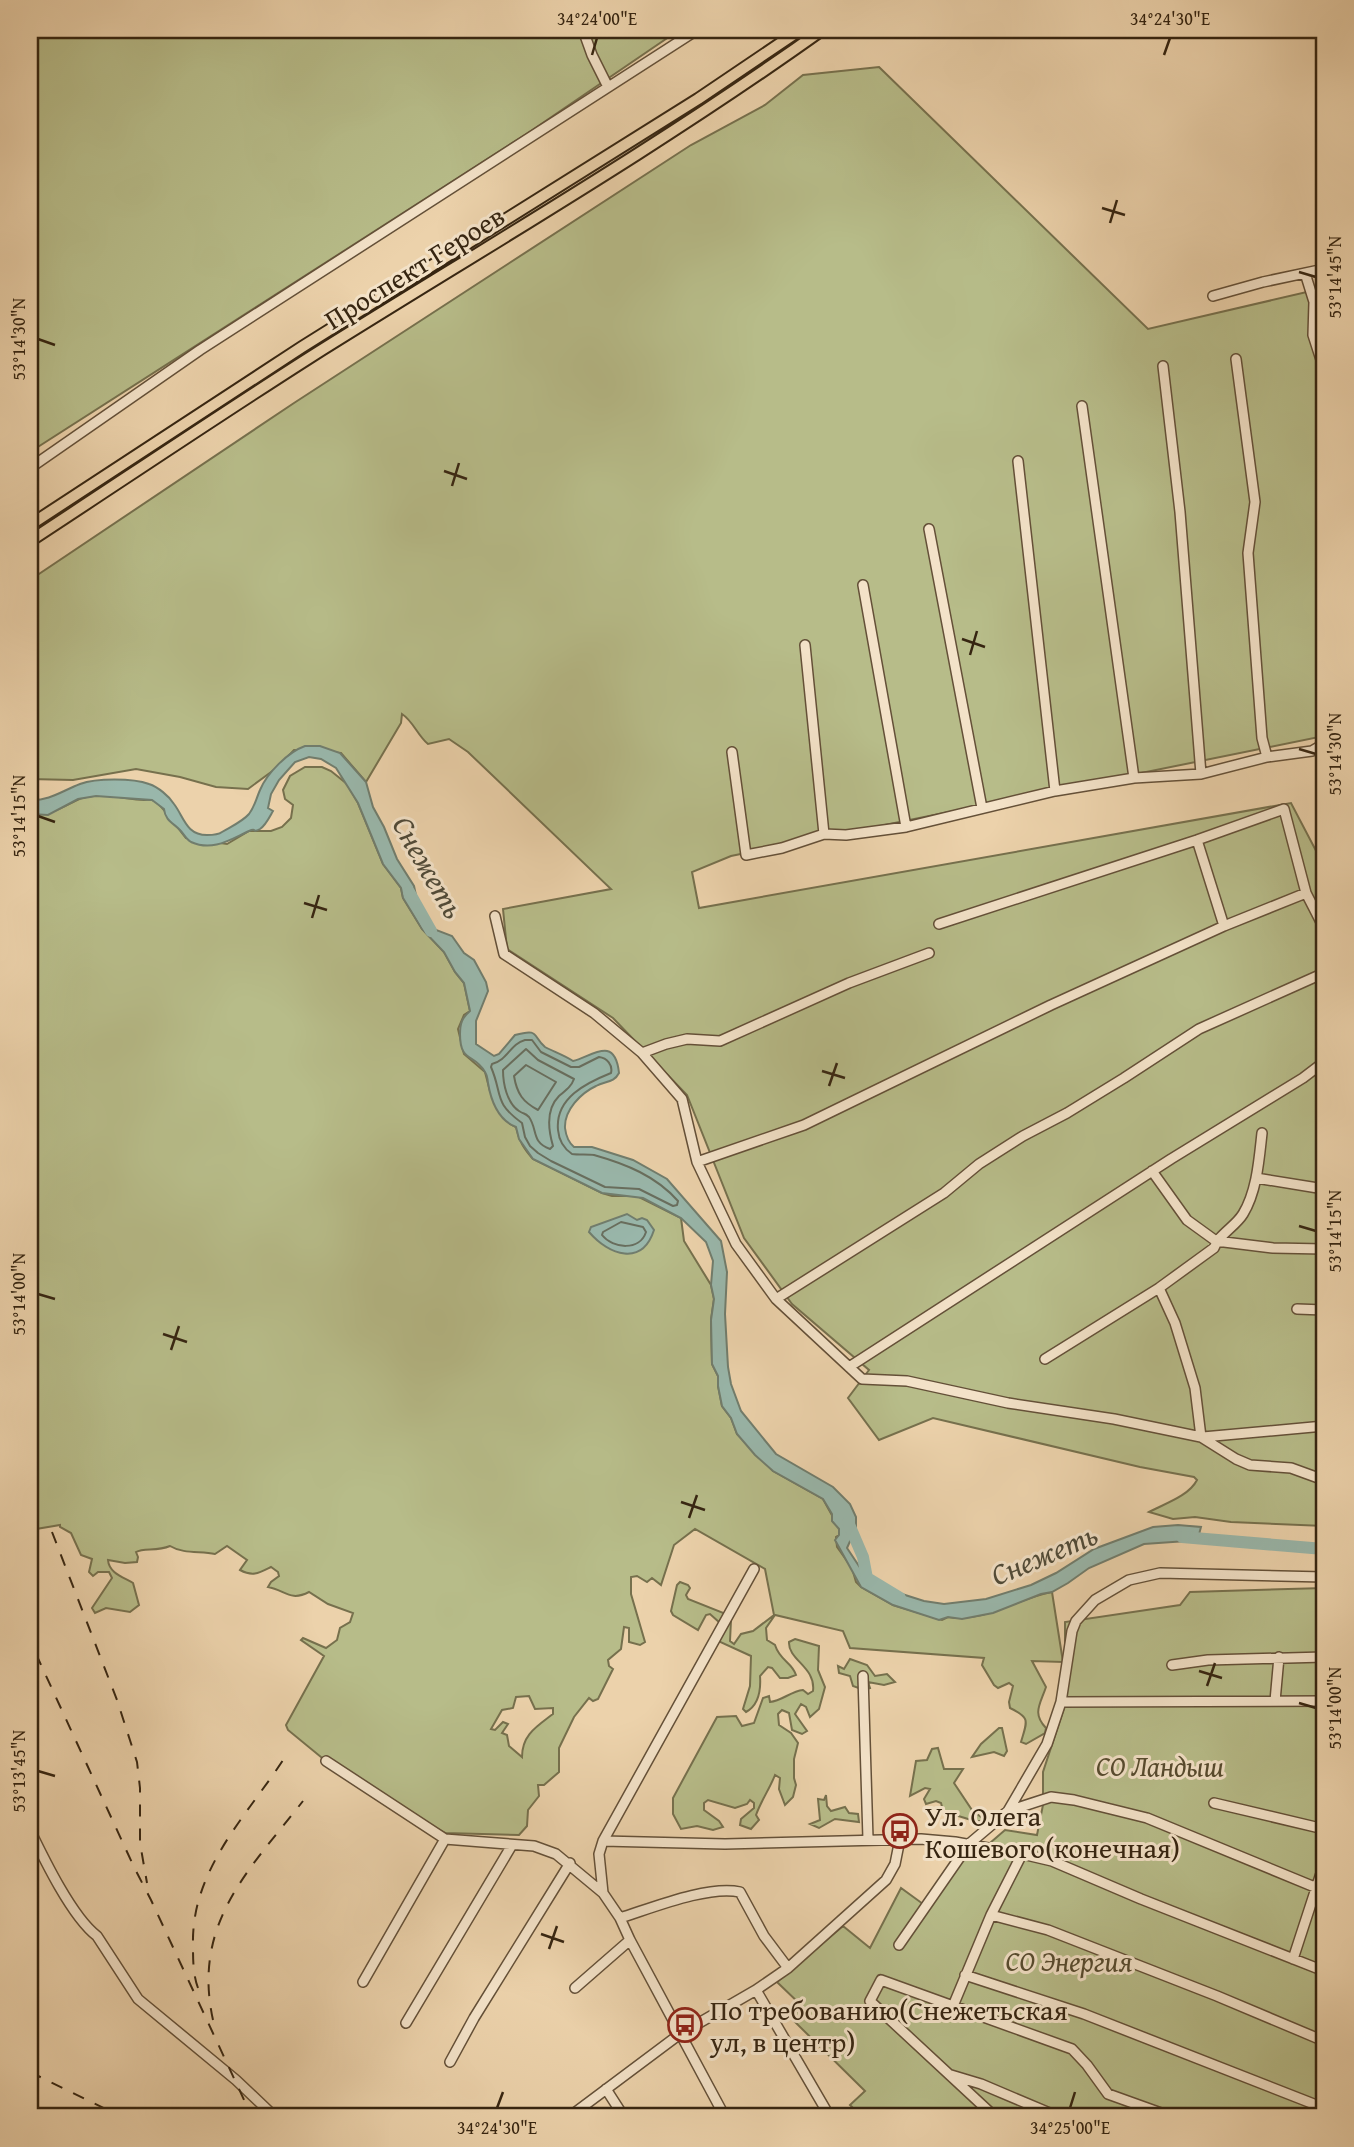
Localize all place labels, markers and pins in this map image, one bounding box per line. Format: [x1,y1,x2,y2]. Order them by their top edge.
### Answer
place label: Ул. Олега Кошевого(конечная) [925,1795,1180,1868]
bus stop icon: Ул. Олега Кошевого(конечная) [881,1812,919,1850]
place label: По требованию(Снежетьская ул, в центр) [709,1989,1068,2062]
bus stop icon: По требованию(Снежетьская ул, в центр) [666,2006,704,2044]

